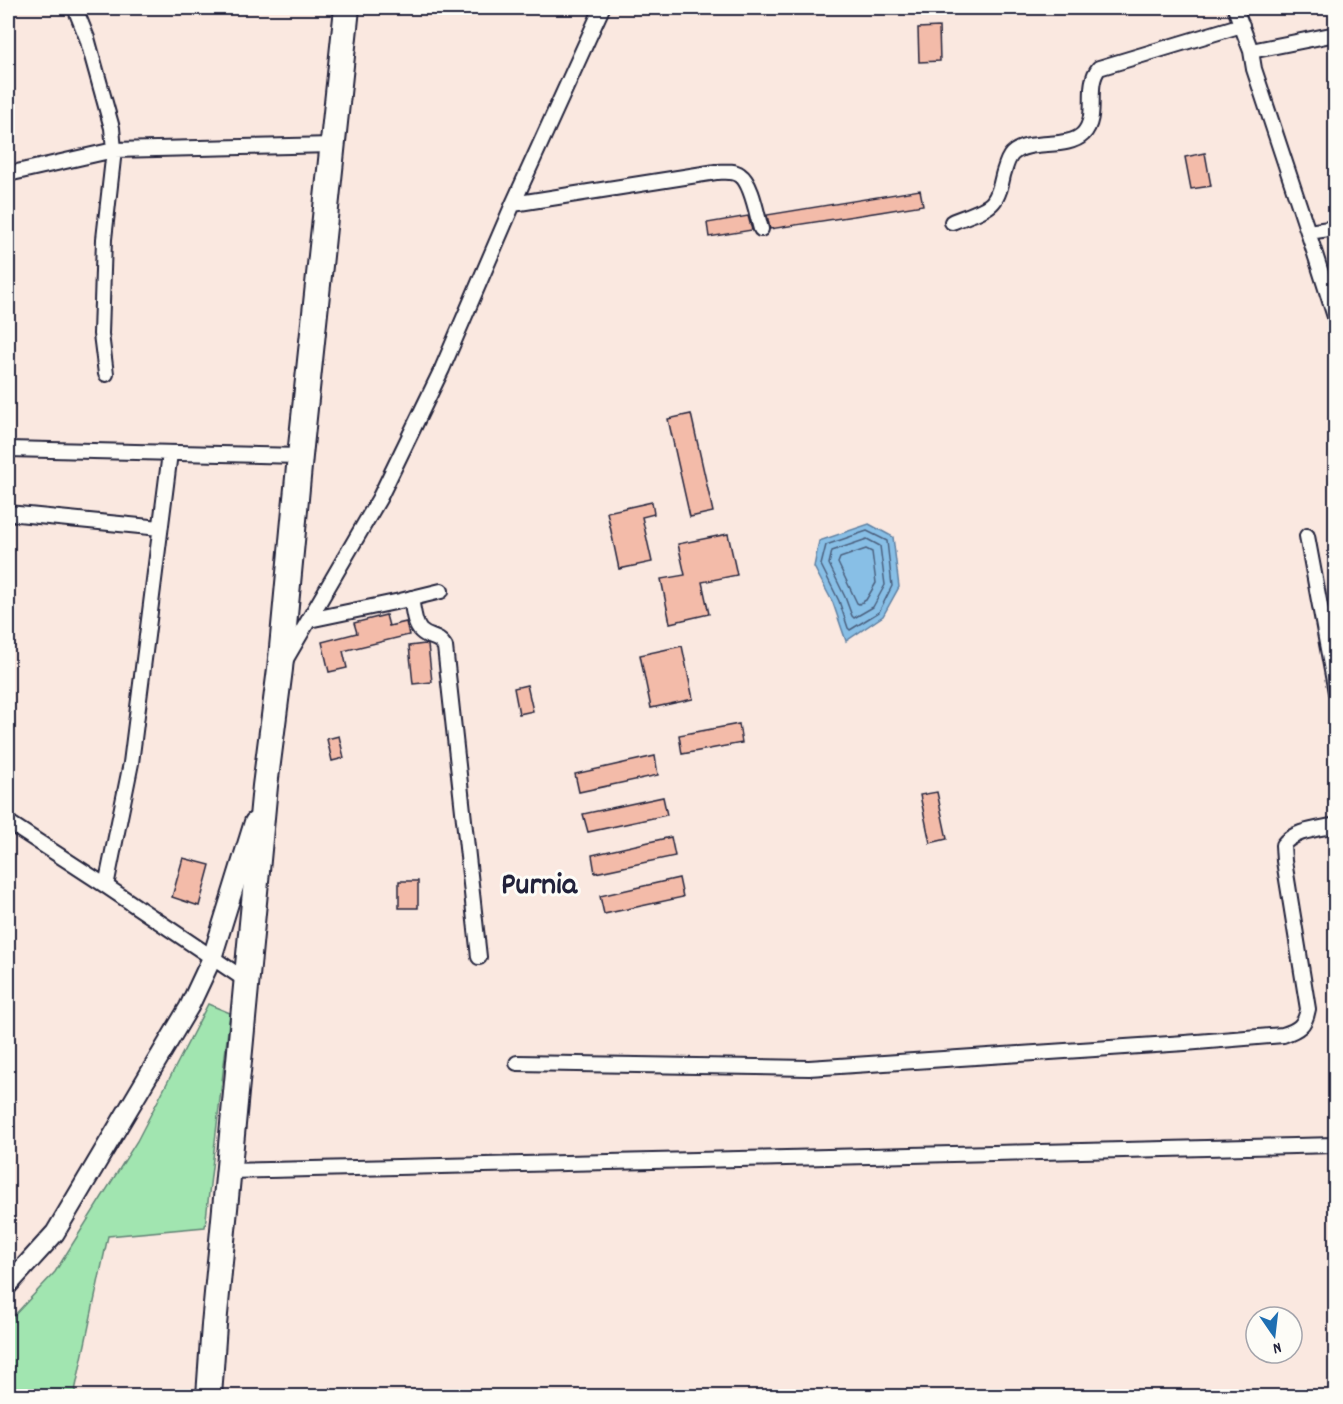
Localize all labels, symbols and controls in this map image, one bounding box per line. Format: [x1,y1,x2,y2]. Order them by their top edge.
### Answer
district label: Purnia [501,864,578,910]
north arrow [1244,1305,1304,1365]
text: N [1270,1335,1284,1359]

